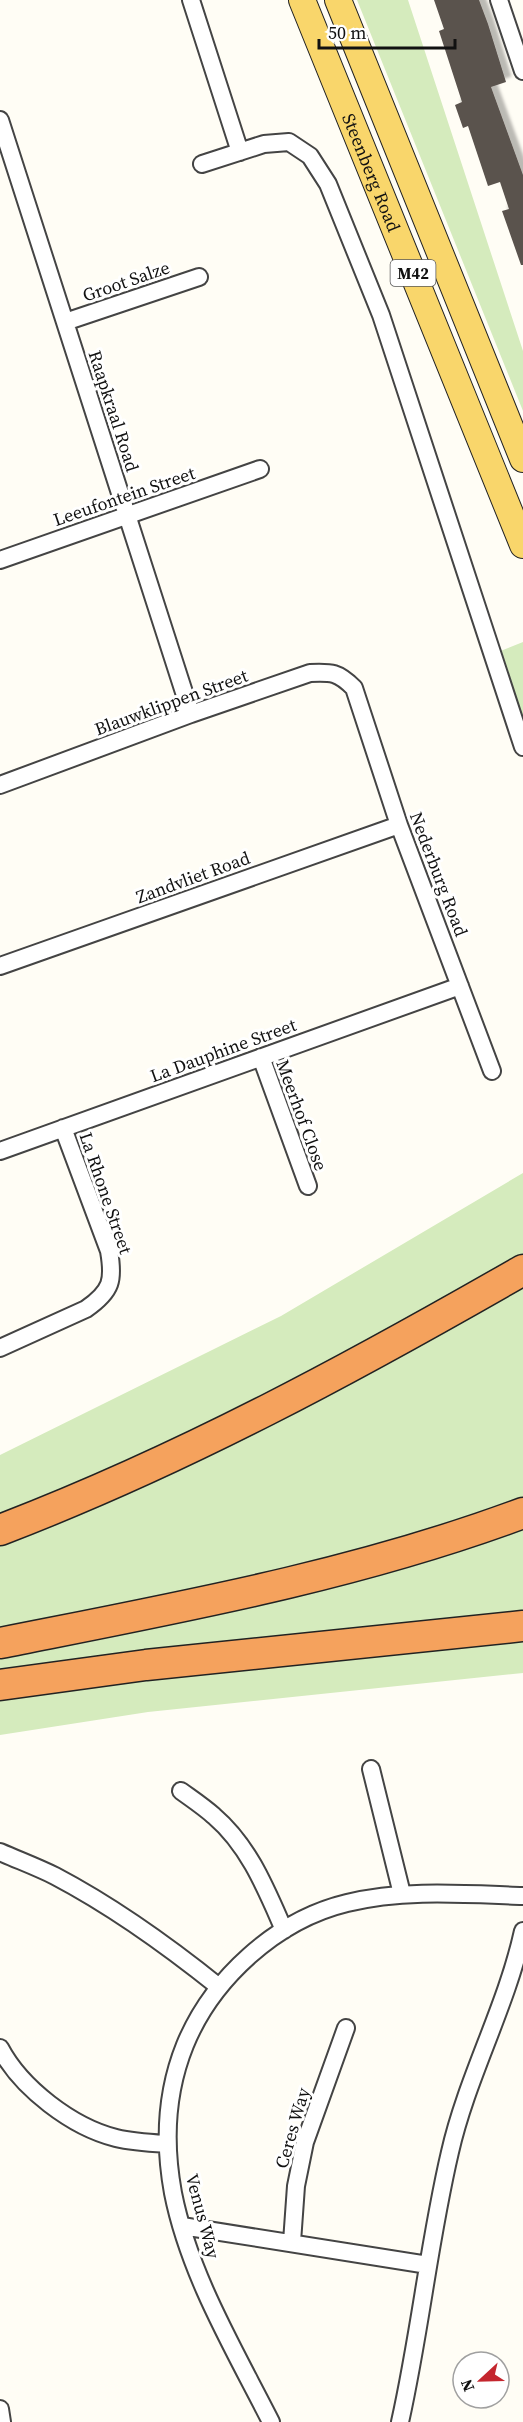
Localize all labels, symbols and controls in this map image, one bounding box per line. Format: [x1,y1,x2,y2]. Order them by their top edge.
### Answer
scale bar [319,12,456,50]
text: 50 m [328,20,366,45]
street label: Steenberg Road [337,109,407,235]
street label: Groot Salze [79,254,173,308]
road number: M42 [390,260,436,286]
street label: Raapkraal Road [83,347,145,475]
street label: Leeufontein Street [50,460,198,532]
street label: Blauwklippen Street [91,663,251,741]
street label: Nederburg Road [404,808,474,940]
street label: Zandvliet Road [133,845,253,909]
street label: La Dauphine Street [147,1012,300,1088]
street label: Meerhof Close [270,1056,334,1174]
street label: La Rhone Street [73,1129,139,1257]
street label: Ceres Way [269,2084,316,2171]
street label: Venus Way [180,2171,227,2262]
north arrow [451,2350,511,2410]
text: N [455,2376,479,2395]

